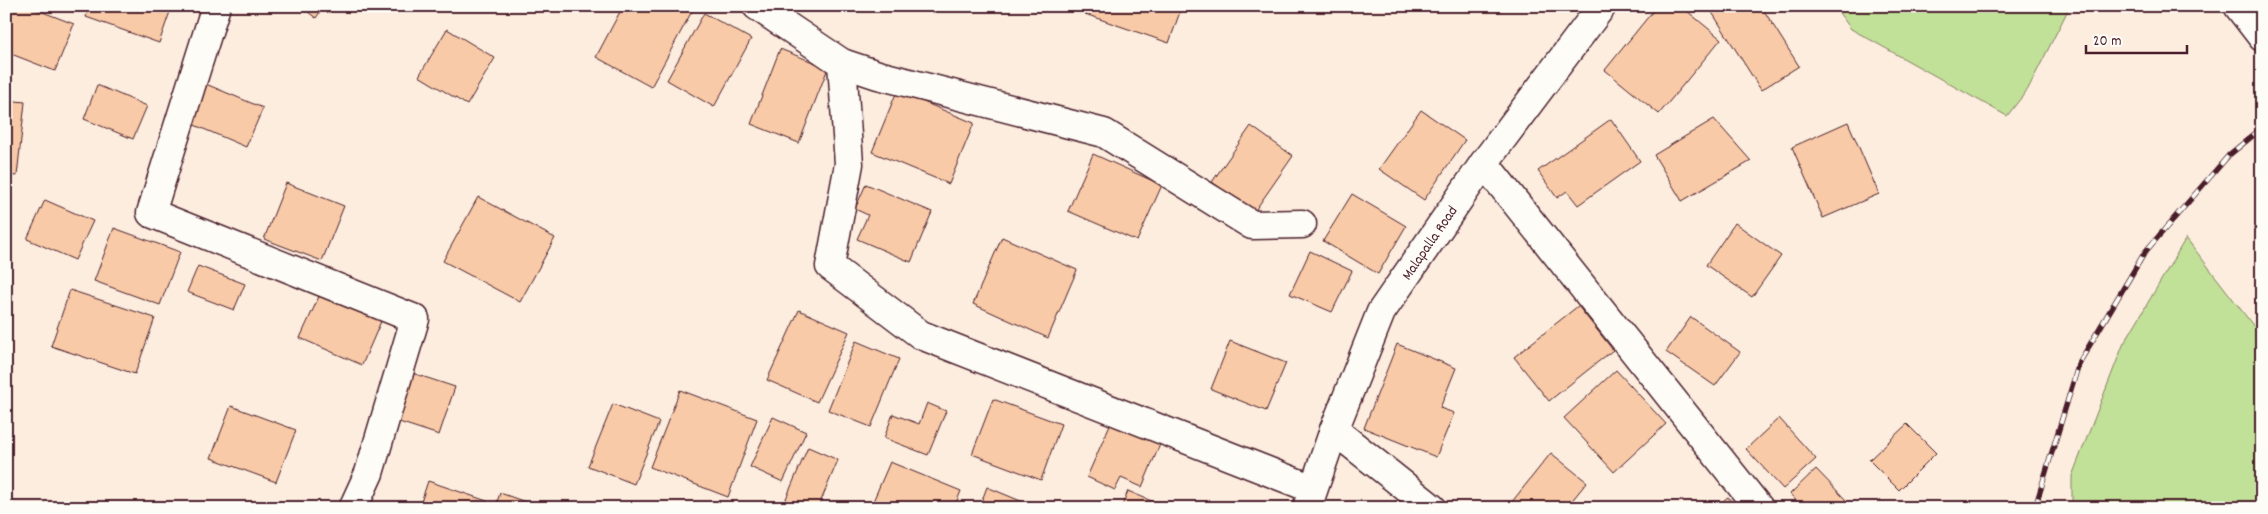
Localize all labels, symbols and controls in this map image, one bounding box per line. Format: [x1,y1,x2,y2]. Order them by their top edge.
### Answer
scale bar [2086,22,2187,54]
text: 20 m [2093,31,2121,53]
street label: Malapalla Road [1397,202,1464,285]

